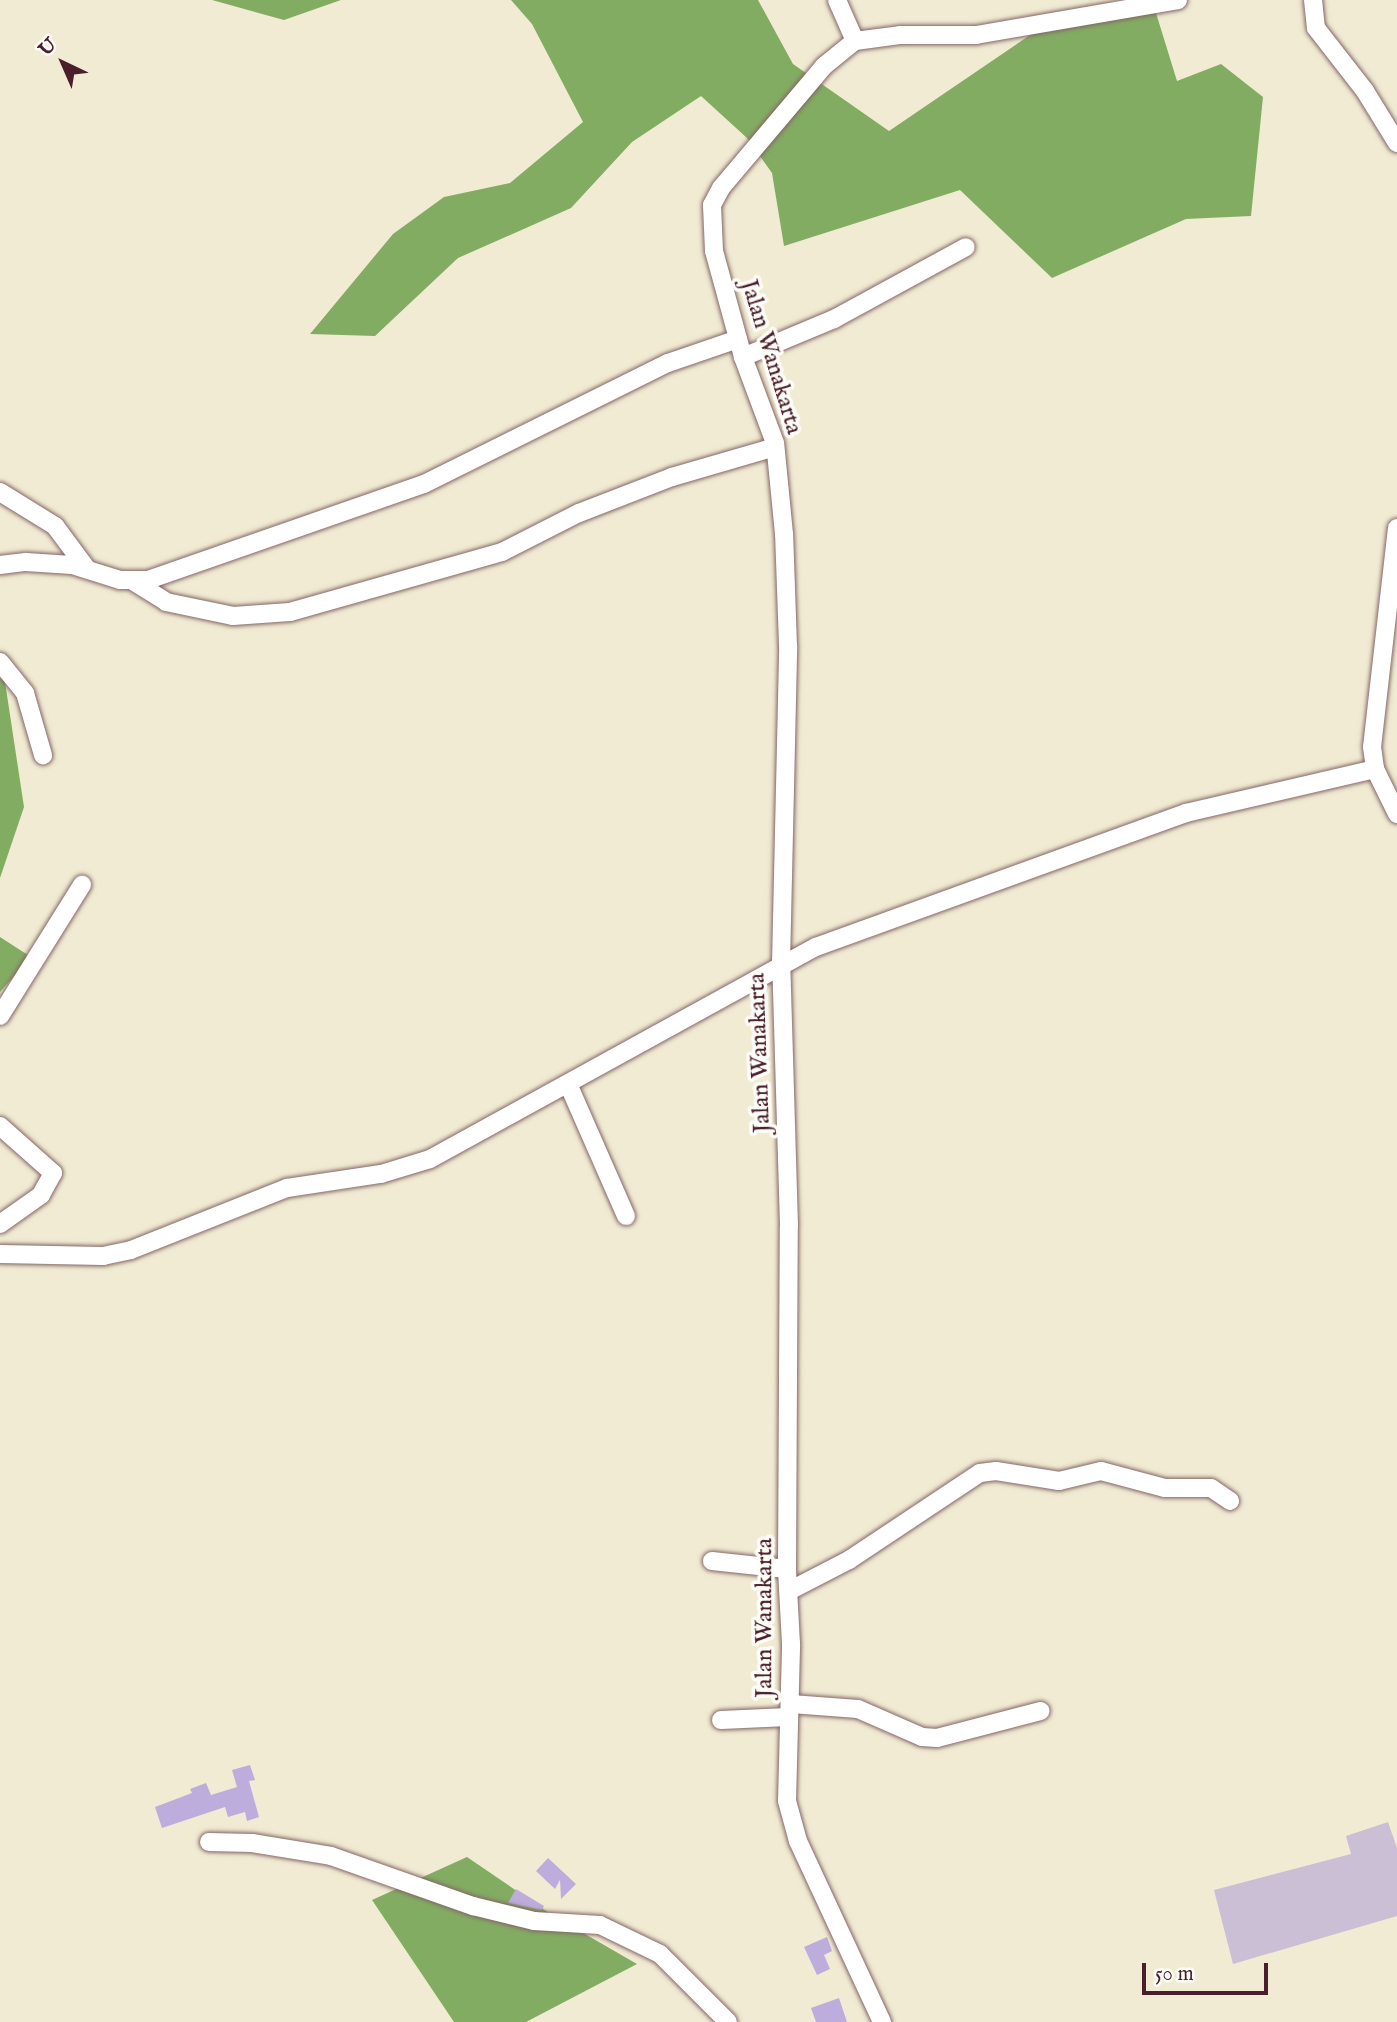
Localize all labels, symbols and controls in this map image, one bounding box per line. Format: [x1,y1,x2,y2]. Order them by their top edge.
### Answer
north arrow [28,28,98,98]
text: U [34,34,63,62]
street label: Jalan Wanakarta [734,276,808,438]
street label: Jalan Wanakarta [743,973,777,1133]
street label: Jalan Wanakarta [751,1538,779,1698]
scale bar [1145,1948,1271,1992]
text: 50 m [1155,1961,1194,1988]

